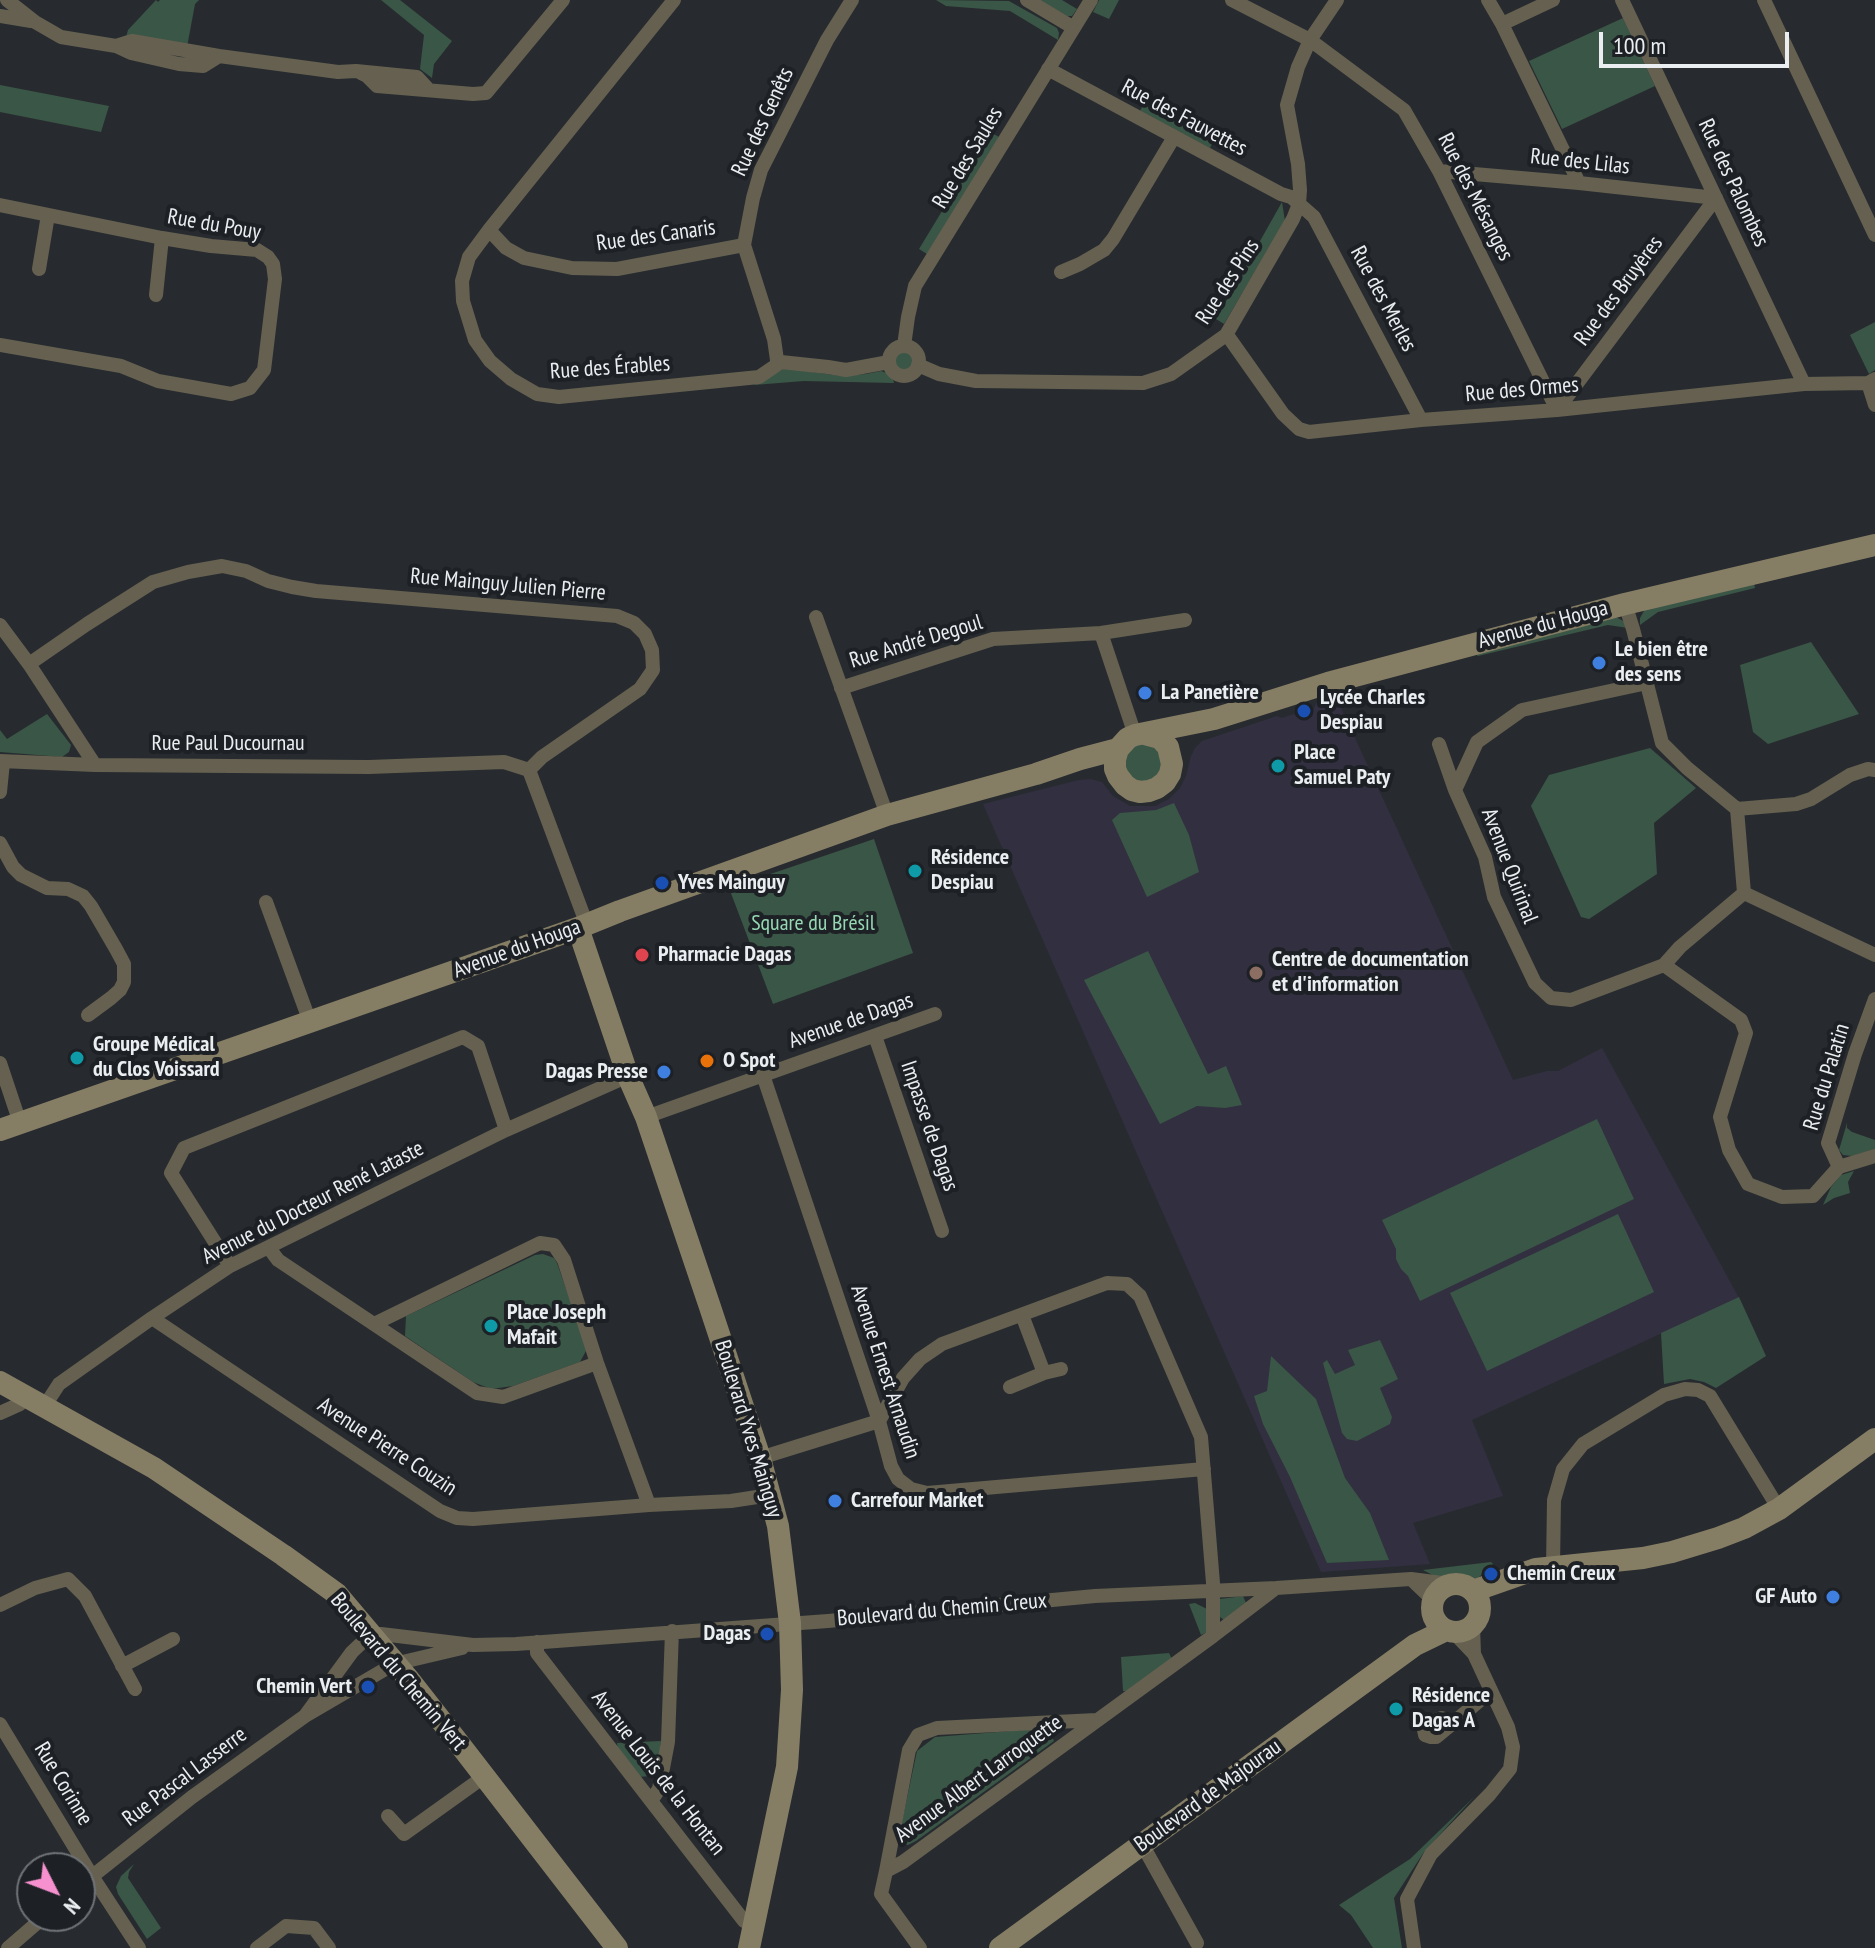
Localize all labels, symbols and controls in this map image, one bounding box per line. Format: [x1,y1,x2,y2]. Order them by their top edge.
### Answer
scale bar [1603,16,1793,66]
text: 100 m [1613,30,1666,61]
street label: Rue des Genêts [726,64,800,180]
street label: Rue des Fauvettes [1117,74,1251,162]
street label: Rue des Saules [927,102,1009,214]
street label: Rue des Palombes [1692,115,1774,251]
street label: Rue des Mésanges [1432,129,1518,265]
street label: Rue des Lilas [1529,144,1631,180]
street label: Rue du Pouy [165,204,263,246]
street label: Rue des Canaris [595,215,717,257]
street label: Rue des Bruyères [1569,231,1669,351]
street label: Rue des Pins [1191,234,1265,330]
street label: Rue des Merles [1344,242,1422,356]
street label: Rue des Érables [549,351,671,385]
street label: Rue des Ormes [1464,372,1580,408]
street label: Rue Mainguy Julien Pierre [409,563,607,607]
street label: Avenue du Houga [1475,595,1611,655]
street label: Rue André Degoul [846,609,986,675]
place label: Le bien être des sens [1615,637,1708,688]
marker: Le bien être des sens [1590,654,1608,672]
place label: La Panetière [1161,680,1259,706]
marker: La Panetière [1136,684,1154,702]
place label: Lycée Charles Despiau [1320,685,1425,736]
marker: Lycée Charles Despiau [1295,702,1313,720]
street label: Rue Paul Ducournau [152,731,304,757]
place label: Place Samuel Paty [1294,740,1390,792]
marker: Place Samuel Paty [1269,757,1287,775]
street label: Avenue Quirinal [1475,805,1543,927]
place label: Résidence Despiau [931,845,1009,896]
marker: Résidence Despiau [906,862,924,880]
place label: Yves Mainguy [678,870,785,896]
marker: Yves Mainguy [653,874,671,892]
park label: Square du Brésil [751,911,875,937]
street label: Avenue du Houga [450,914,584,984]
place label: Pharmacie Dagas [658,942,792,968]
marker: Pharmacie Dagas [633,946,651,964]
place label: Centre de documentation et d'information [1272,947,1469,998]
marker: Centre de documentation et d'information [1247,964,1265,982]
street label: Avenue de Dagas [785,987,917,1055]
street label: Rue du Palatin [1798,1020,1856,1134]
place label: Groupe Médical du Clos Voissard [93,1032,220,1084]
place label: O Spot [723,1048,775,1074]
marker: Groupe Médical du Clos Voissard [68,1049,86,1067]
marker: O Spot [698,1052,716,1070]
street label: Impasse de Dagas [894,1057,964,1195]
place label: Dagas Presse [545,1059,648,1085]
marker: Dagas Presse [655,1063,673,1081]
street label: Avenue du Docteur René Lataste [198,1136,428,1270]
street label: Avenue Ernest Arnaudin [844,1282,926,1462]
place label: Place Joseph Mafait [507,1300,606,1352]
marker: Place Joseph Mafait [482,1317,500,1335]
street label: Boulevard Yves Mainguy [708,1337,788,1521]
street label: Avenue Pierre Couzin [312,1392,462,1502]
place label: Carrefour Market [851,1488,984,1514]
marker: Carrefour Market [826,1492,844,1510]
place label: Chemin Creux [1507,1561,1615,1587]
marker: Chemin Creux [1482,1565,1500,1583]
place label: GF Auto [1755,1584,1817,1610]
street label: Boulevard du Chemin Vert [324,1588,472,1756]
street label: Boulevard du Chemin Creux [836,1588,1048,1632]
marker: GF Auto [1824,1588,1842,1606]
place label: Dagas [704,1621,751,1647]
marker: Dagas [758,1625,776,1643]
place label: Chemin Vert [256,1674,352,1700]
marker: Chemin Vert [359,1678,377,1696]
place label: Résidence Dagas A [1412,1683,1490,1734]
street label: Avenue Louis de la Hontan [586,1685,730,1861]
marker: Résidence Dagas A [1387,1700,1405,1718]
street label: Avenue Albert Larroquette [890,1710,1068,1848]
street label: Rue Pascal Lasserre [118,1722,252,1832]
street label: Boulevard de Majourau [1129,1734,1287,1858]
street label: Rue Corinne [28,1738,98,1830]
north arrow [16,1852,96,1932]
text: N [58,1893,87,1921]

